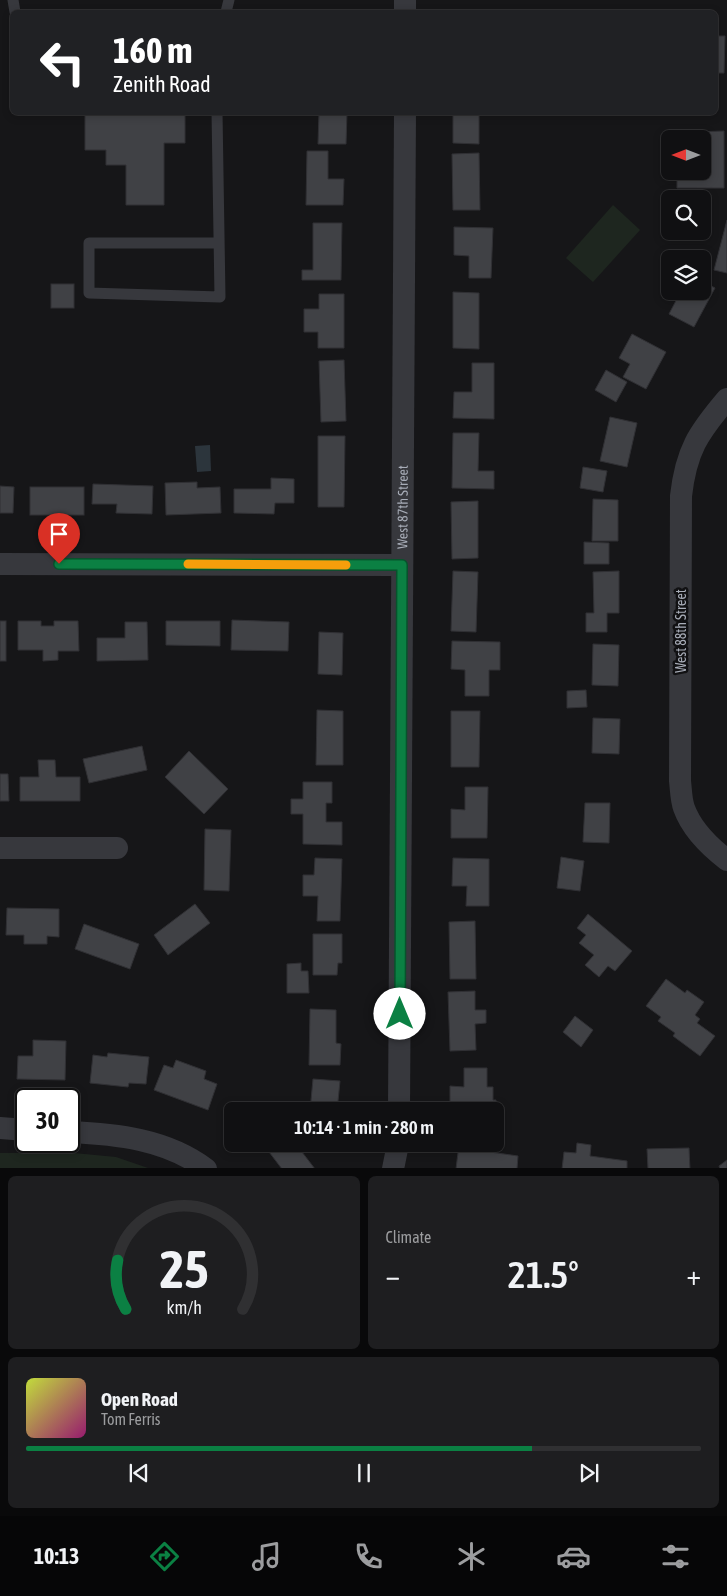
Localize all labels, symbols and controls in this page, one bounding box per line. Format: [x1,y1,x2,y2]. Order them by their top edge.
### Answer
icon: left [30,30,95,95]
text: 160 m [113,30,192,70]
text: Zenith Road [113,71,211,97]
north arrow [661,130,711,180]
map controls [661,130,711,300]
button: search [661,190,711,240]
button: layers [661,250,711,300]
street label: West 87th Street [394,465,411,549]
pin [38,513,80,564]
icon: arrive [45,520,73,548]
street label: West 88th Street [673,589,689,673]
position arrow [373,987,425,1039]
speed limit sign: 30 [15,1088,80,1153]
text: 10:14 · 1 min · 280 m [294,1116,434,1138]
text: Climate [386,1228,431,1246]
text: 25 [159,1239,208,1299]
text: 21.5° [508,1253,579,1296]
text: − [386,1259,400,1291]
text: + [686,1259,701,1291]
text: km/h [166,1297,201,1318]
text: Open Road [101,1388,178,1410]
text: Tom Ferris [101,1410,160,1428]
icon: previous [125,1459,153,1487]
icon: pause [350,1459,378,1487]
icon: next [575,1459,603,1487]
icon: directions [147,1539,182,1574]
icon: music [249,1539,284,1574]
icon: phone [351,1539,386,1574]
icon: climate [454,1539,489,1574]
icon: car [556,1539,591,1574]
icon: filters [658,1539,693,1574]
text: 10:13 [34,1543,79,1569]

